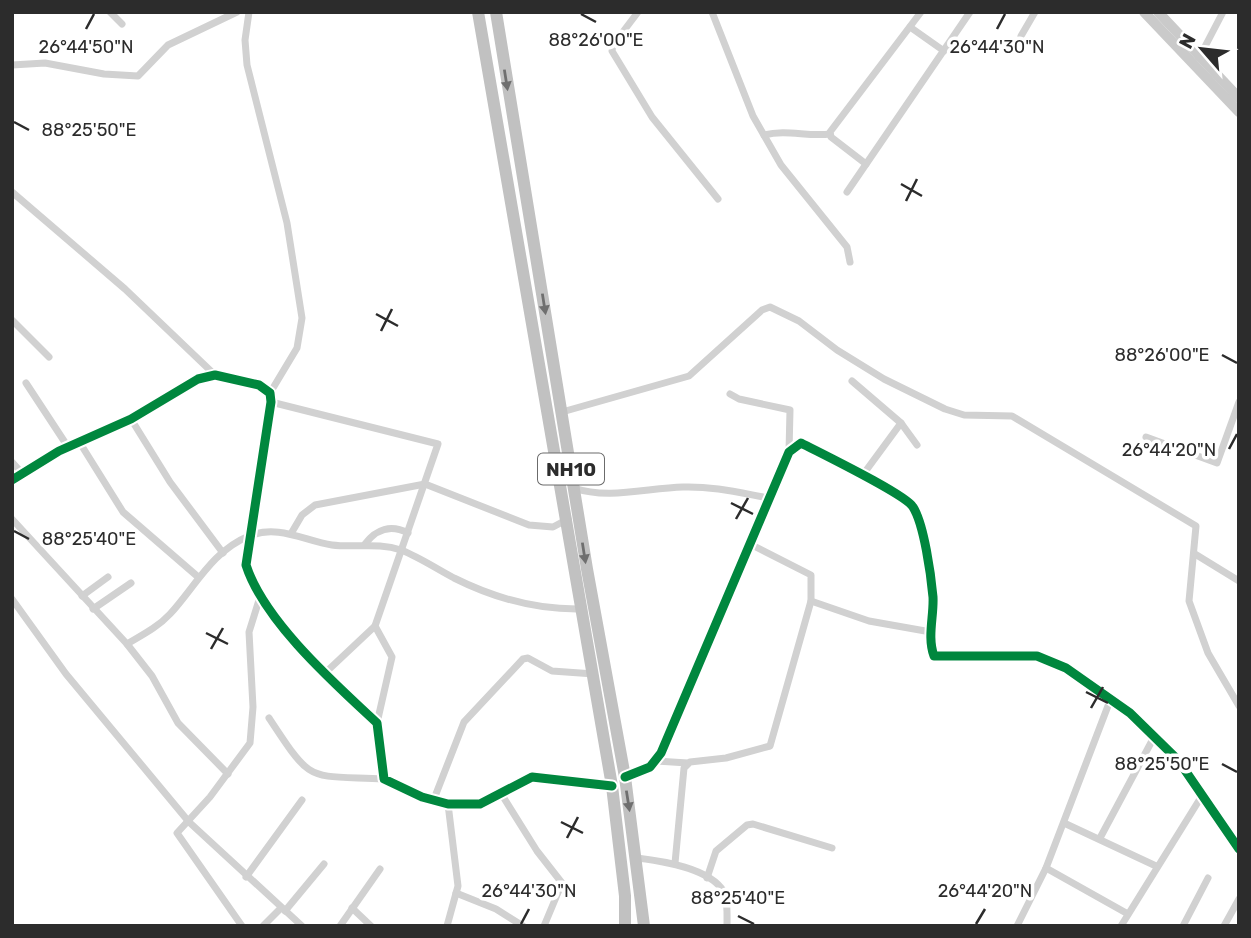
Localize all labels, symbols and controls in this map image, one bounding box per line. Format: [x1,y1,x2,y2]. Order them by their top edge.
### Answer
north arrow [1167,14,1237,84]
text: 88°26'00"E [548,29,644,51]
text: N [1174,30,1201,53]
text: 26°44'50"N [39,36,133,58]
text: 26°44'30"N [950,36,1045,58]
one-way arrow [501,69,512,91]
text: 88°25'50"E [42,119,136,141]
one-way arrow [539,293,550,315]
text: 88°26'00"E [1114,344,1210,366]
text: 26°44'20"N [1122,439,1216,461]
road number: NH10 [538,454,604,484]
text: 88°25'40"E [42,528,136,550]
one-way arrow [579,542,590,564]
text: 88°25'50"E [1115,753,1209,775]
one-way arrow [623,790,634,812]
text: 26°44'30"N [482,880,577,902]
text: 26°44'20"N [938,880,1032,902]
text: 88°25'40"E [691,887,785,909]

